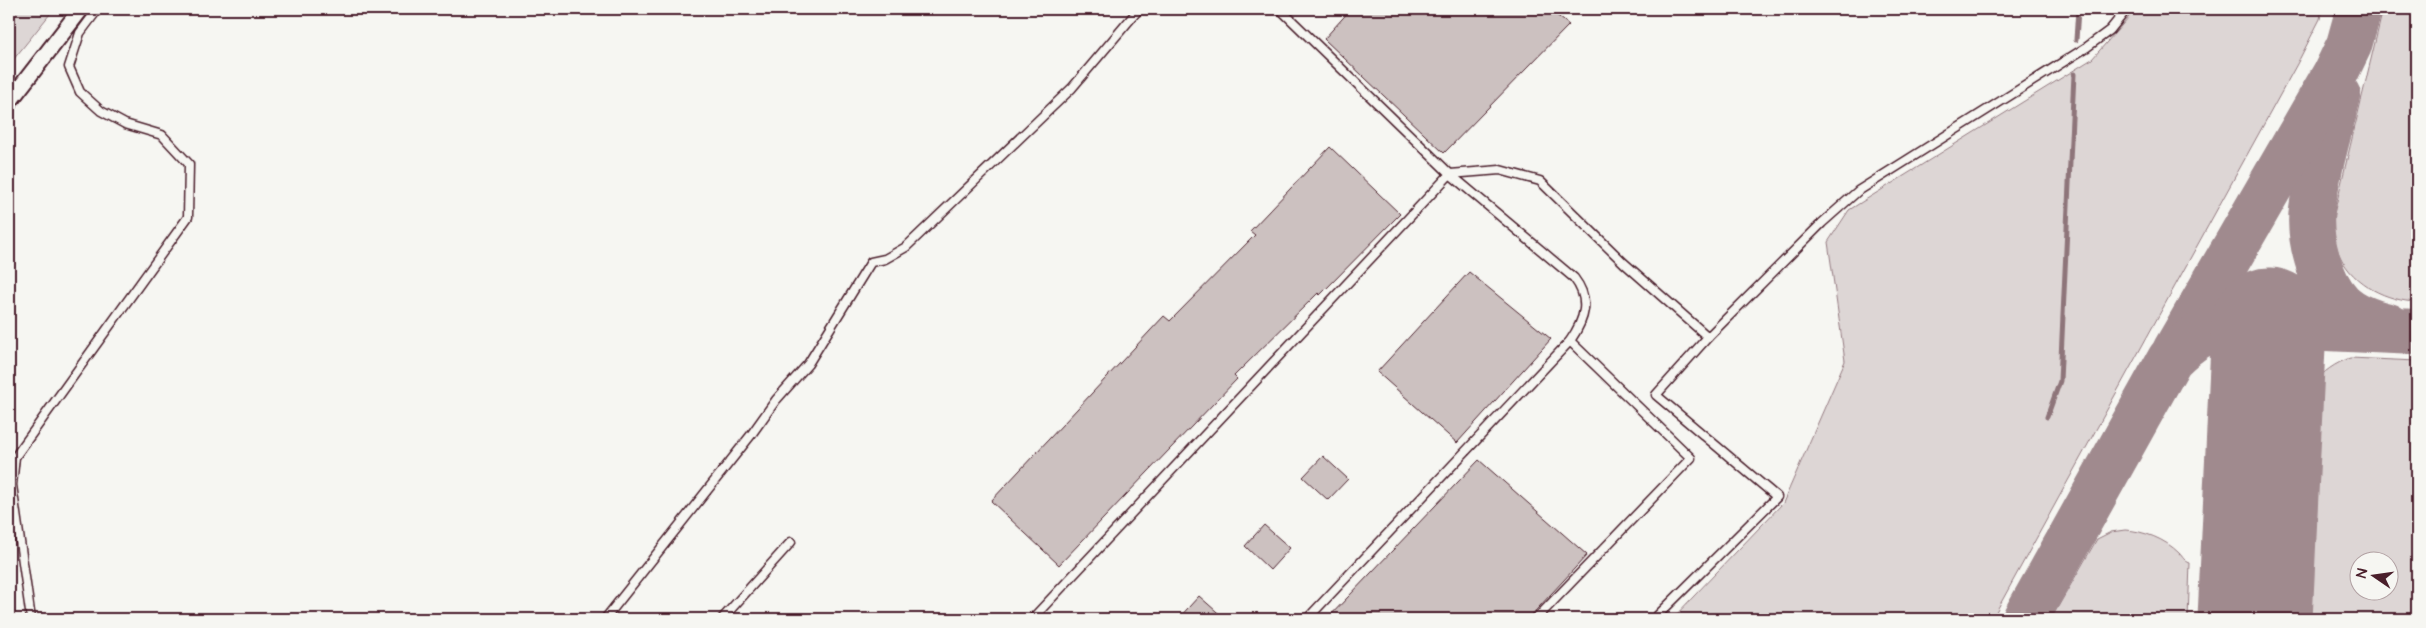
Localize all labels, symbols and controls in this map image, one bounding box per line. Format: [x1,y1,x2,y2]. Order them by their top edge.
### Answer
north arrow [2348,550,2398,600]
text: N [2352,567,2373,580]

